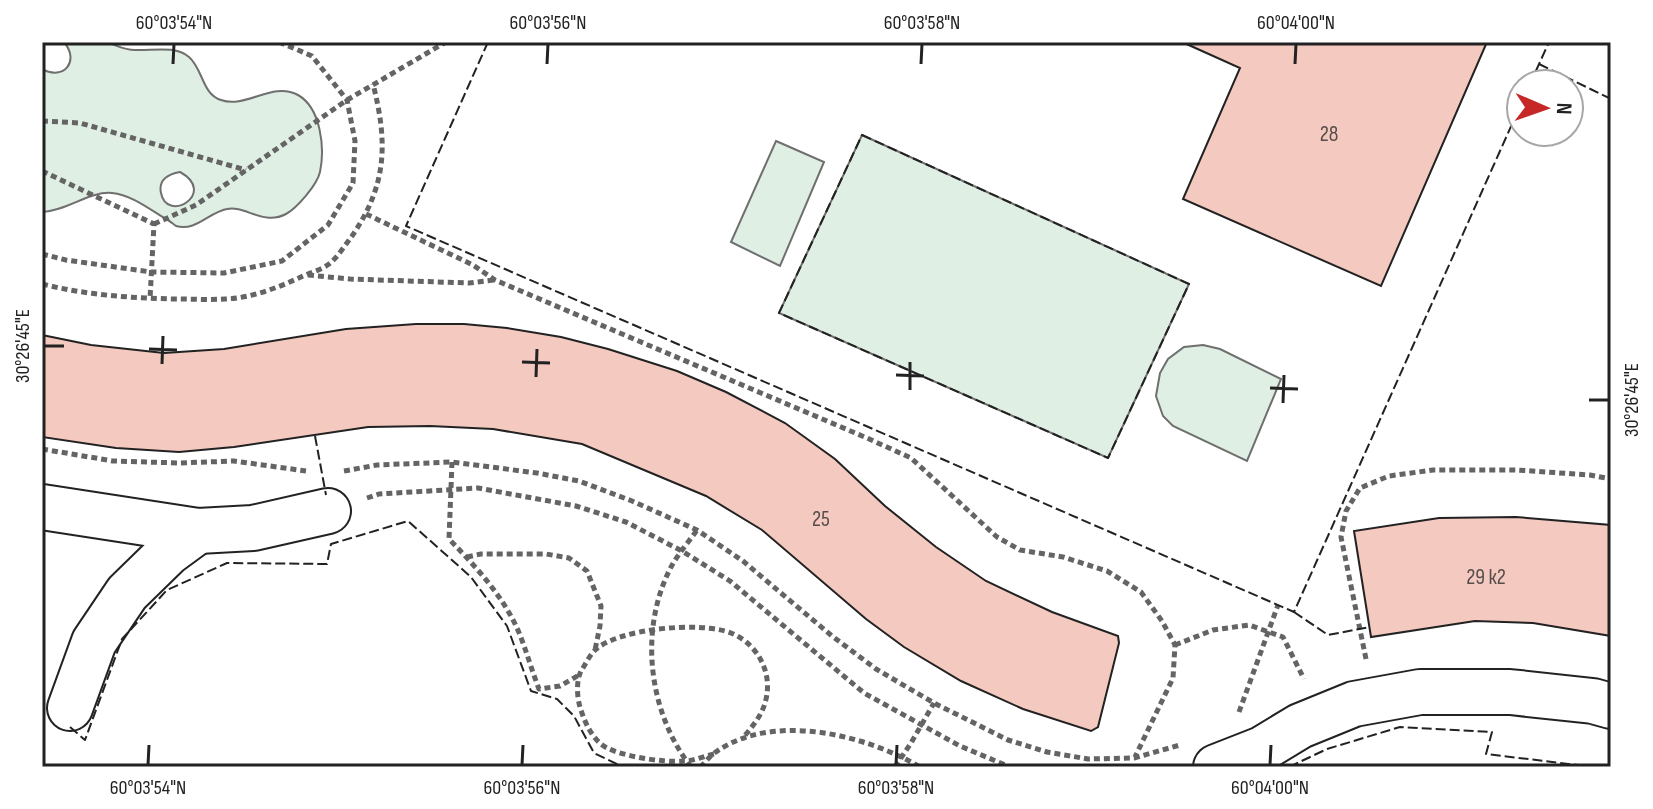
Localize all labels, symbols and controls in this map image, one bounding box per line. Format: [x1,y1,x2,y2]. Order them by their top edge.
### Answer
text: 60°03'54"N [136,11,212,35]
text: 60°03'56"N [510,11,586,35]
text: 60°03'58"N [884,11,960,35]
text: 60°04'00"N [1257,11,1335,35]
north arrow [1505,68,1585,148]
text: N [1550,102,1577,115]
house number: 28 [1320,121,1338,148]
text: 30°26'45"E [11,309,35,383]
text: 30°26'45"E [1620,363,1644,437]
house number: 25 [812,506,830,533]
house number: 29 к2 [1466,564,1506,591]
text: 60°03'54"N [110,776,186,800]
text: 60°03'56"N [484,776,560,800]
text: 60°03'58"N [858,776,934,800]
text: 60°04'00"N [1231,776,1309,800]

